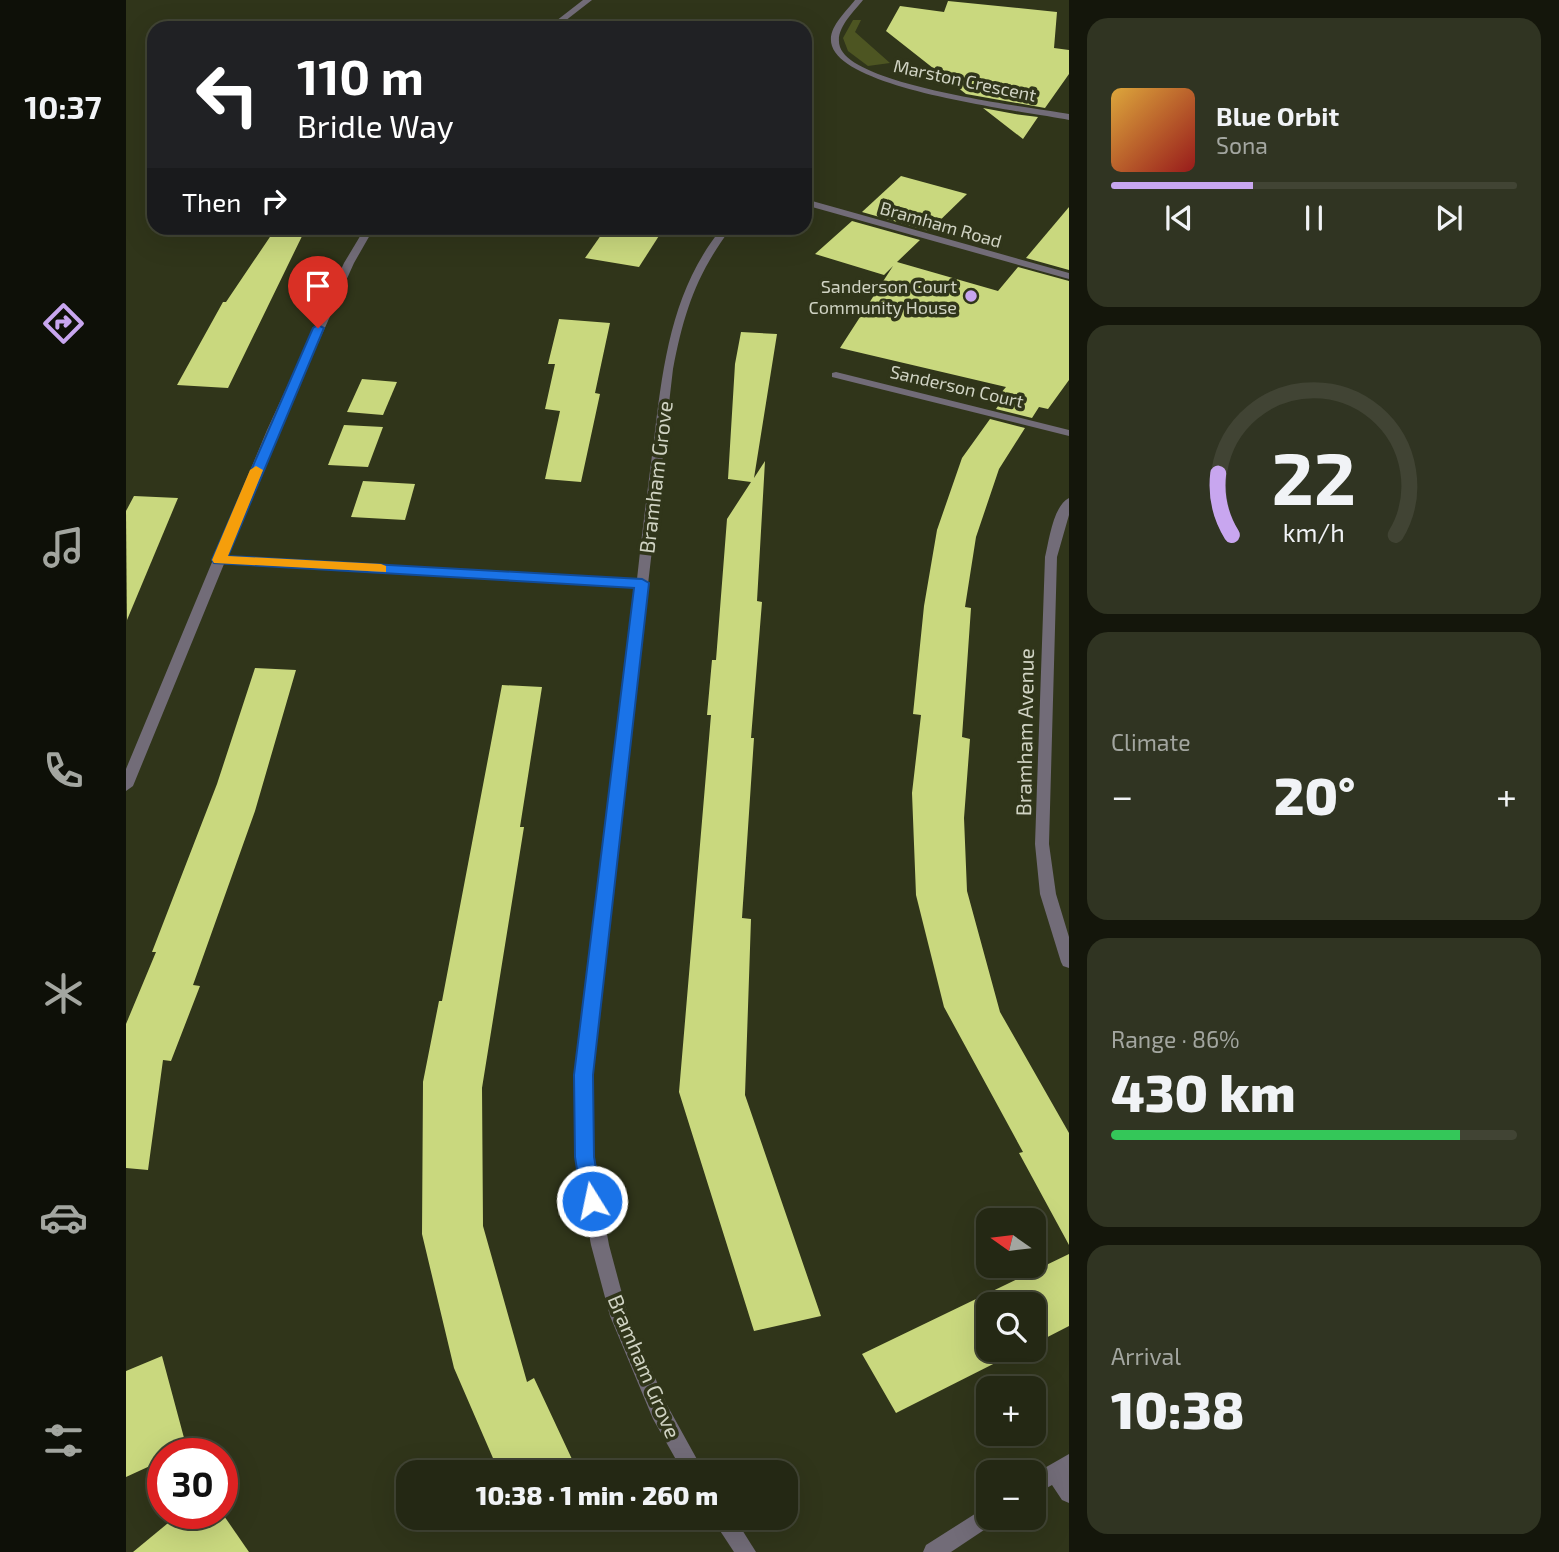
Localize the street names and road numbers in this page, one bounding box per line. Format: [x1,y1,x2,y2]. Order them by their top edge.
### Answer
street label: Marston Crescent [892,54,1038,106]
street label: Bramham Road [878,196,1004,252]
street label: Sanderson Court [888,360,1026,412]
street label: Bramham Grove [633,399,677,555]
street label: Bramham Avenue [1010,648,1038,816]
street label: Bramham Grove [603,1290,687,1442]

